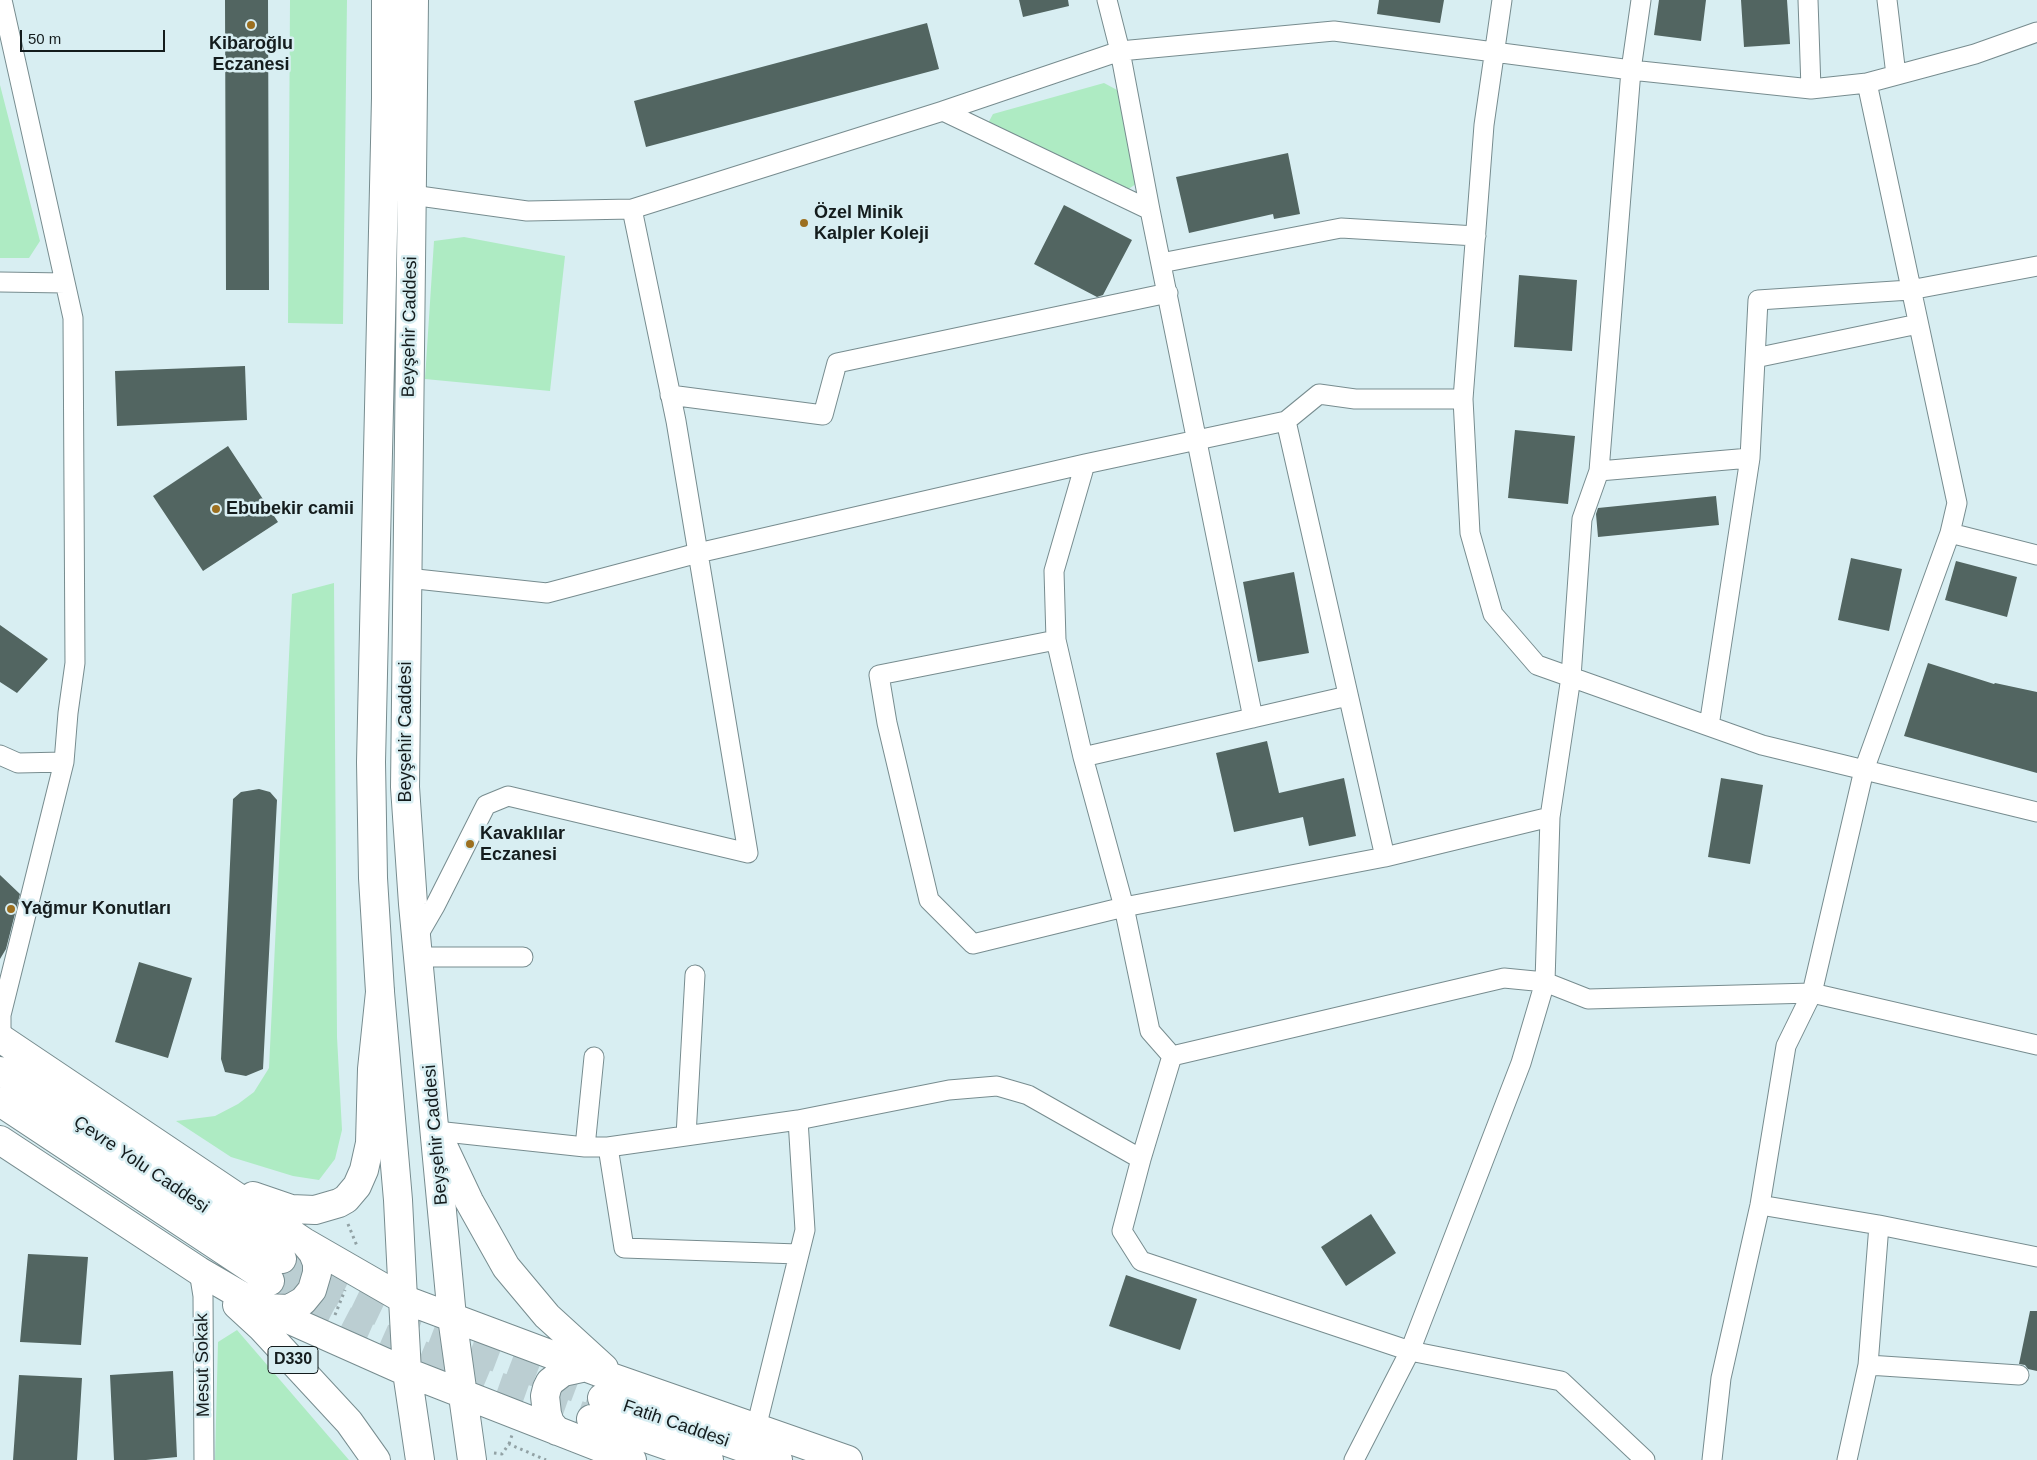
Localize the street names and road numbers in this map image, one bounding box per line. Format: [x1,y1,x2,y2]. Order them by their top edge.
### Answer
street label: Beyşehir Caddesi [398,256,422,398]
street label: Beyşehir Caddesi [395,661,417,803]
street label: Beyşehir Caddesi [419,1064,453,1206]
street label: Çevre Yolu Caddesi [69,1112,213,1218]
street label: Mesut Sokak [191,1313,215,1417]
road number: D330 [268,1346,318,1374]
street label: Fatih Caddesi [620,1396,732,1452]

